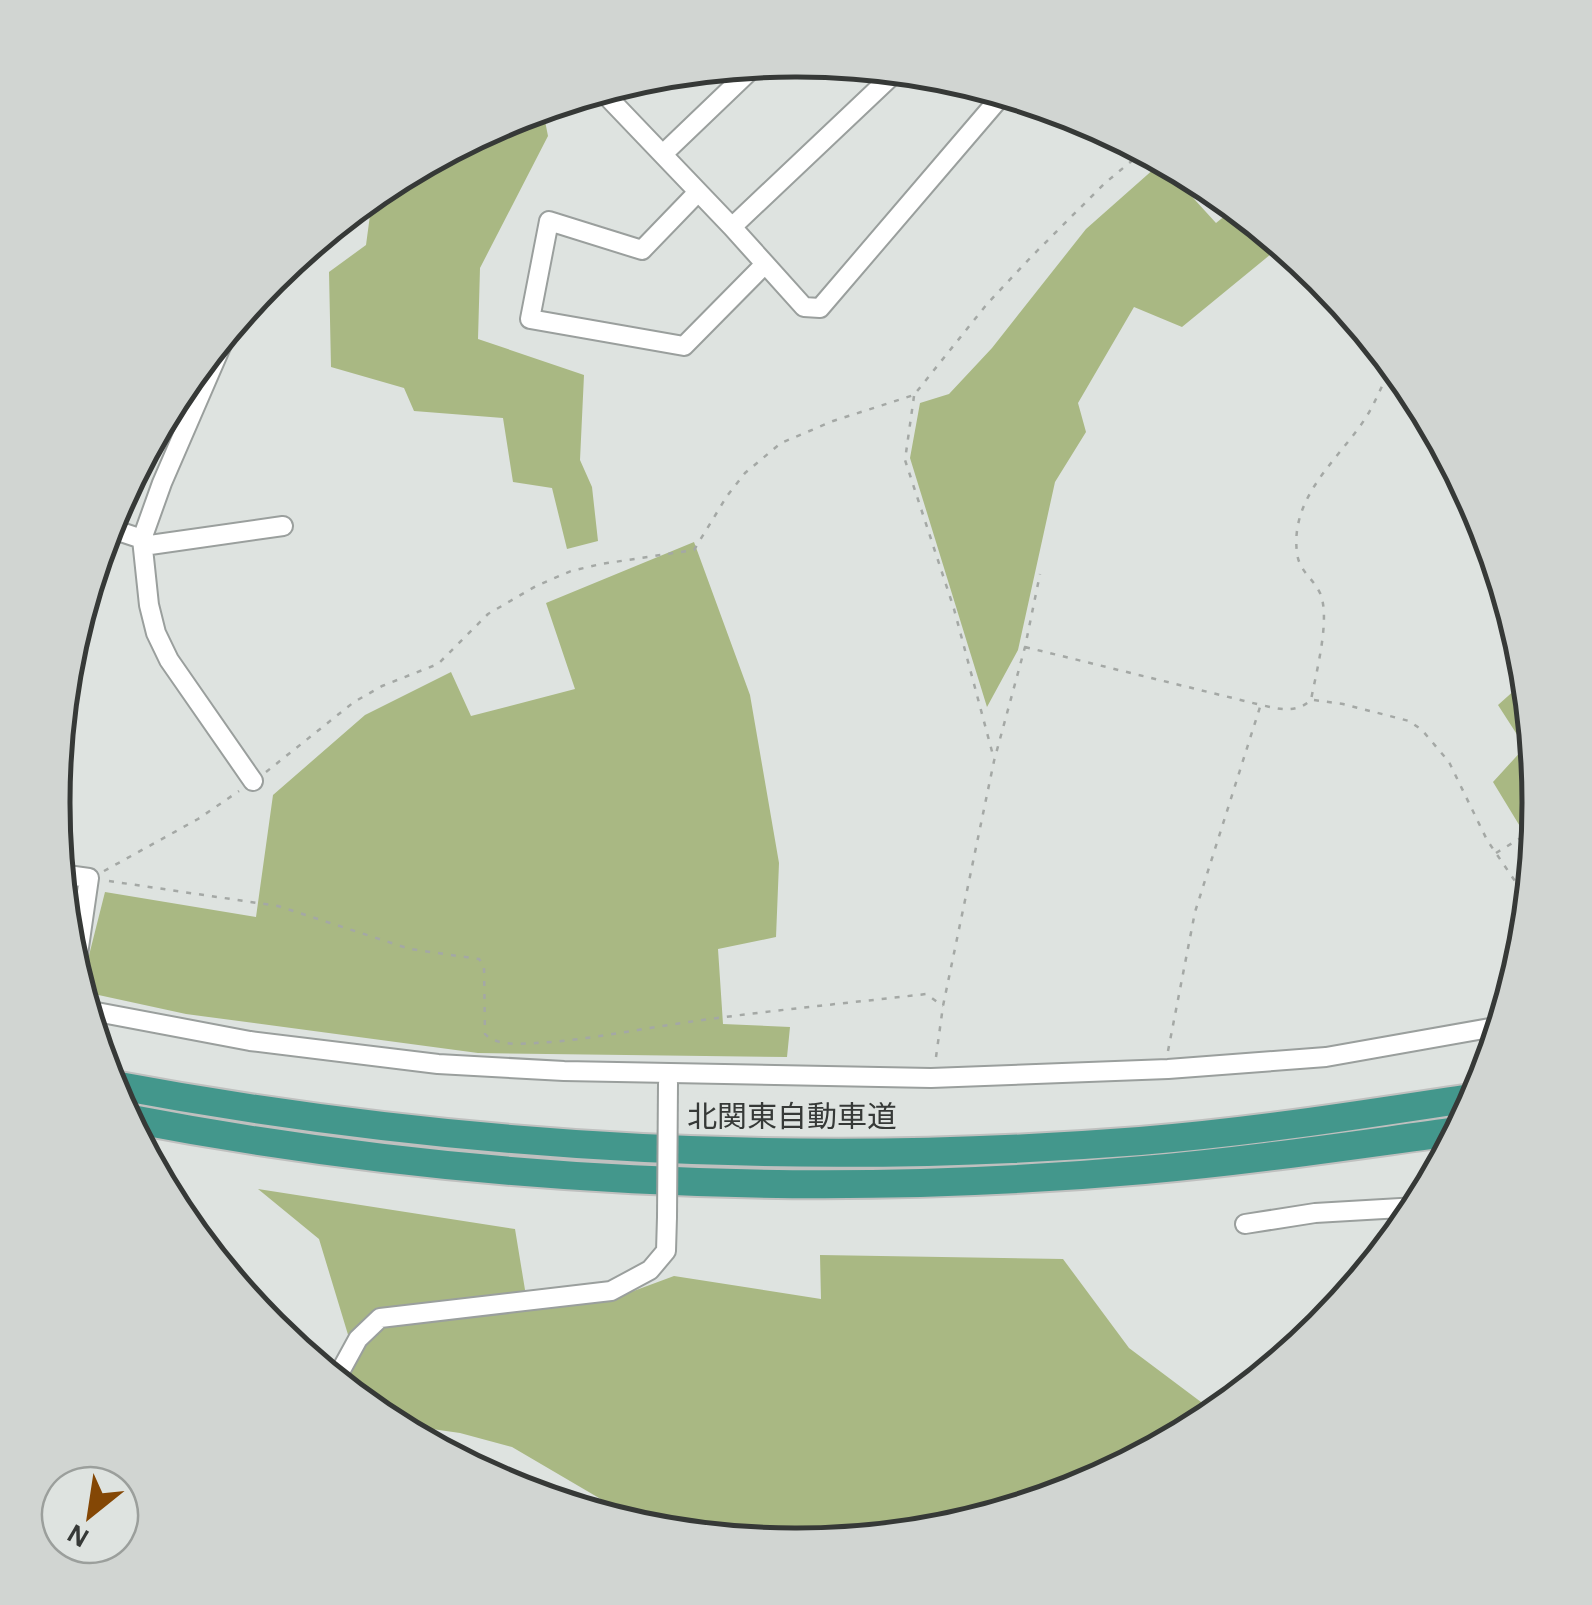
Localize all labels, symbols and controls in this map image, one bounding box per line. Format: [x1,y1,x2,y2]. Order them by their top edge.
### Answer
street label: 北関東自動車道 [687,1101,897,1133]
north arrow [40,1465,140,1565]
text: N [63,1518,94,1552]

